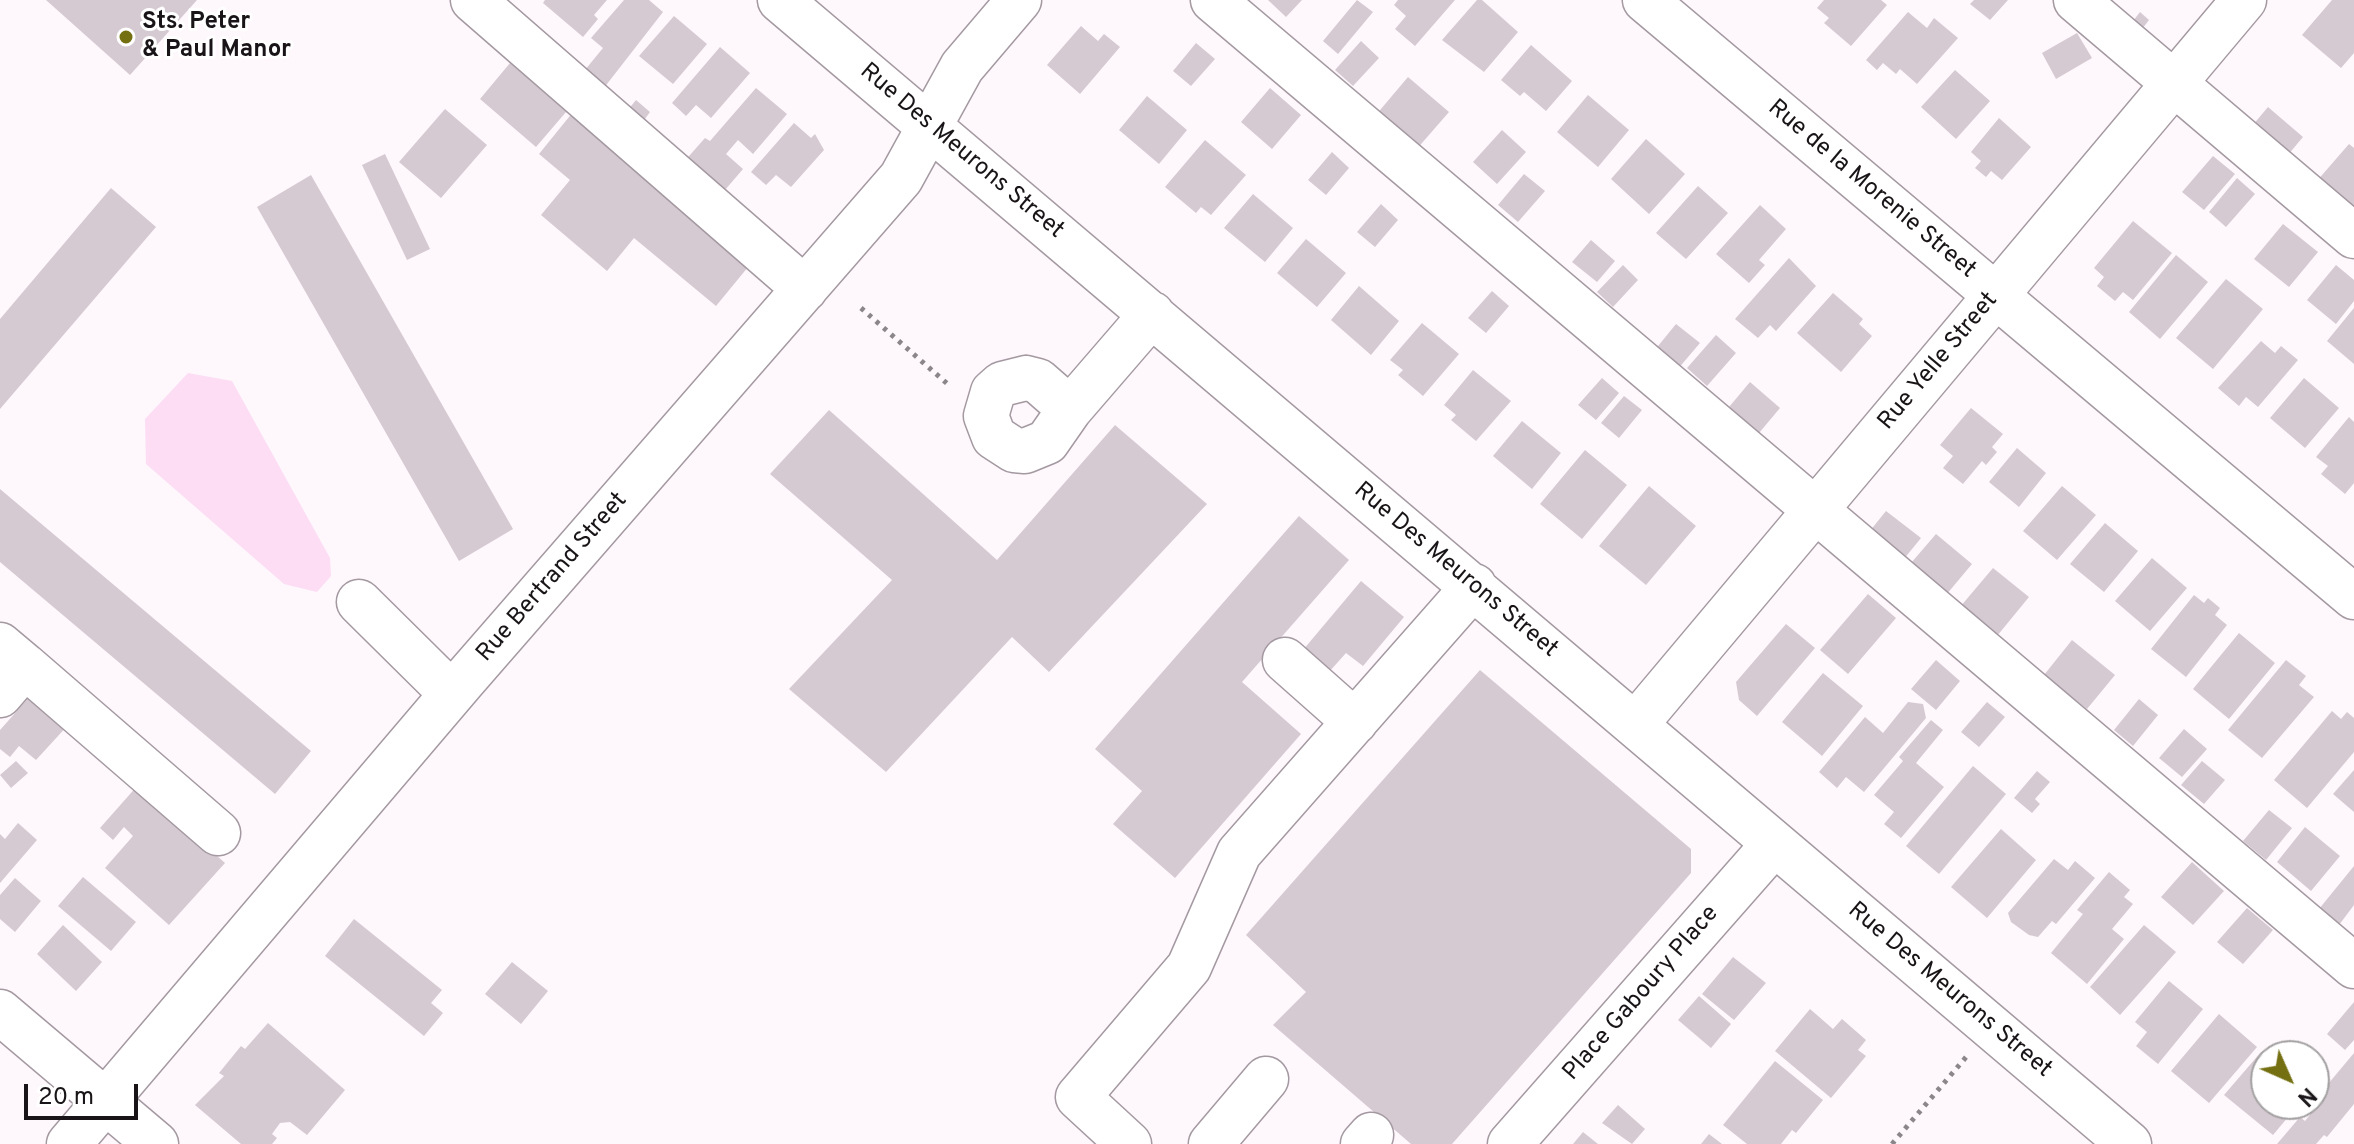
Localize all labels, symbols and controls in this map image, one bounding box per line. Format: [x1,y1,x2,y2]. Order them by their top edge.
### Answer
place label: Sts. Peter & Paul Manor [142,9,291,65]
marker: Sts. Peter & Paul Manor [117,28,135,46]
street label: Rue Des Meurons Street [853,58,1069,246]
street label: Rue de la Morenie Street [1761,94,1981,286]
street label: Rue Yelle Street [1873,287,2005,437]
street label: Rue Des Meurons Street [1347,477,1563,665]
street label: Rue Bertrand Street [471,487,635,669]
street label: Rue Des Meurons Street [1841,897,2057,1085]
street label: Place Gaboury Place [1558,901,1726,1087]
north arrow [2250,1040,2330,1120]
scale bar [28,1068,142,1118]
text: N [2291,1081,2321,1111]
text: 20 m [38,1083,94,1113]

